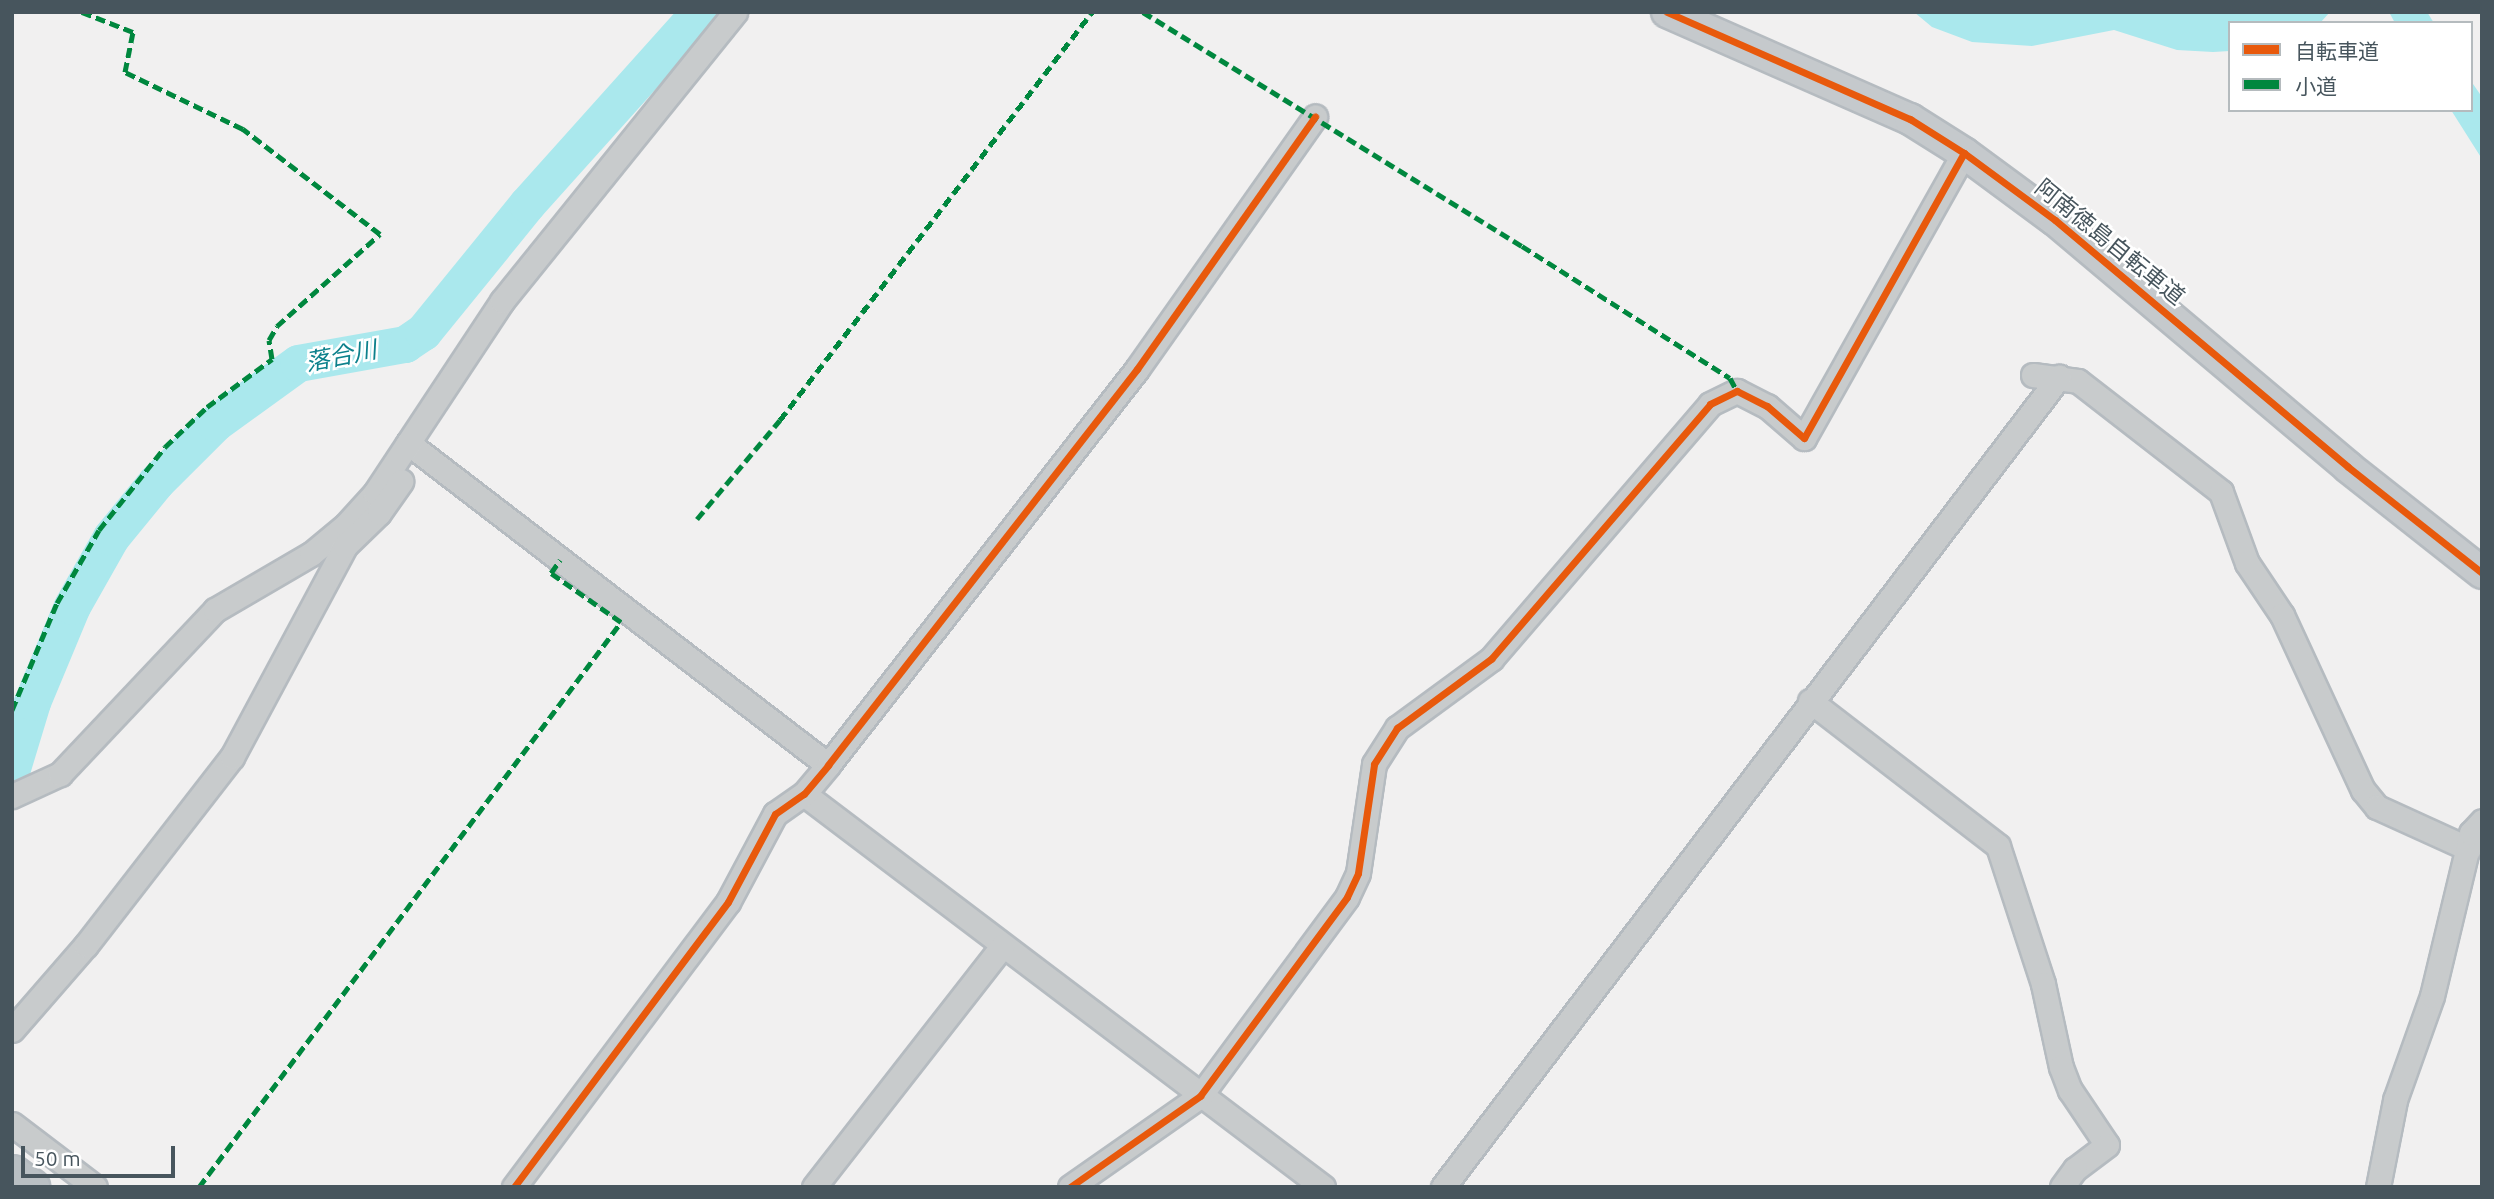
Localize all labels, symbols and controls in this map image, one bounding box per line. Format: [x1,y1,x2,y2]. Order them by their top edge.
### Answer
legend [2228,21,2473,112]
text: 自転車道 [2295,39,2379,63]
text: 小道 [2295,74,2337,98]
street label: 阿南徳島自転車道 [2030,173,2190,311]
water label: 落合川 [303,335,379,377]
scale bar [24,1132,178,1176]
text: 50 m [34,1146,81,1170]

